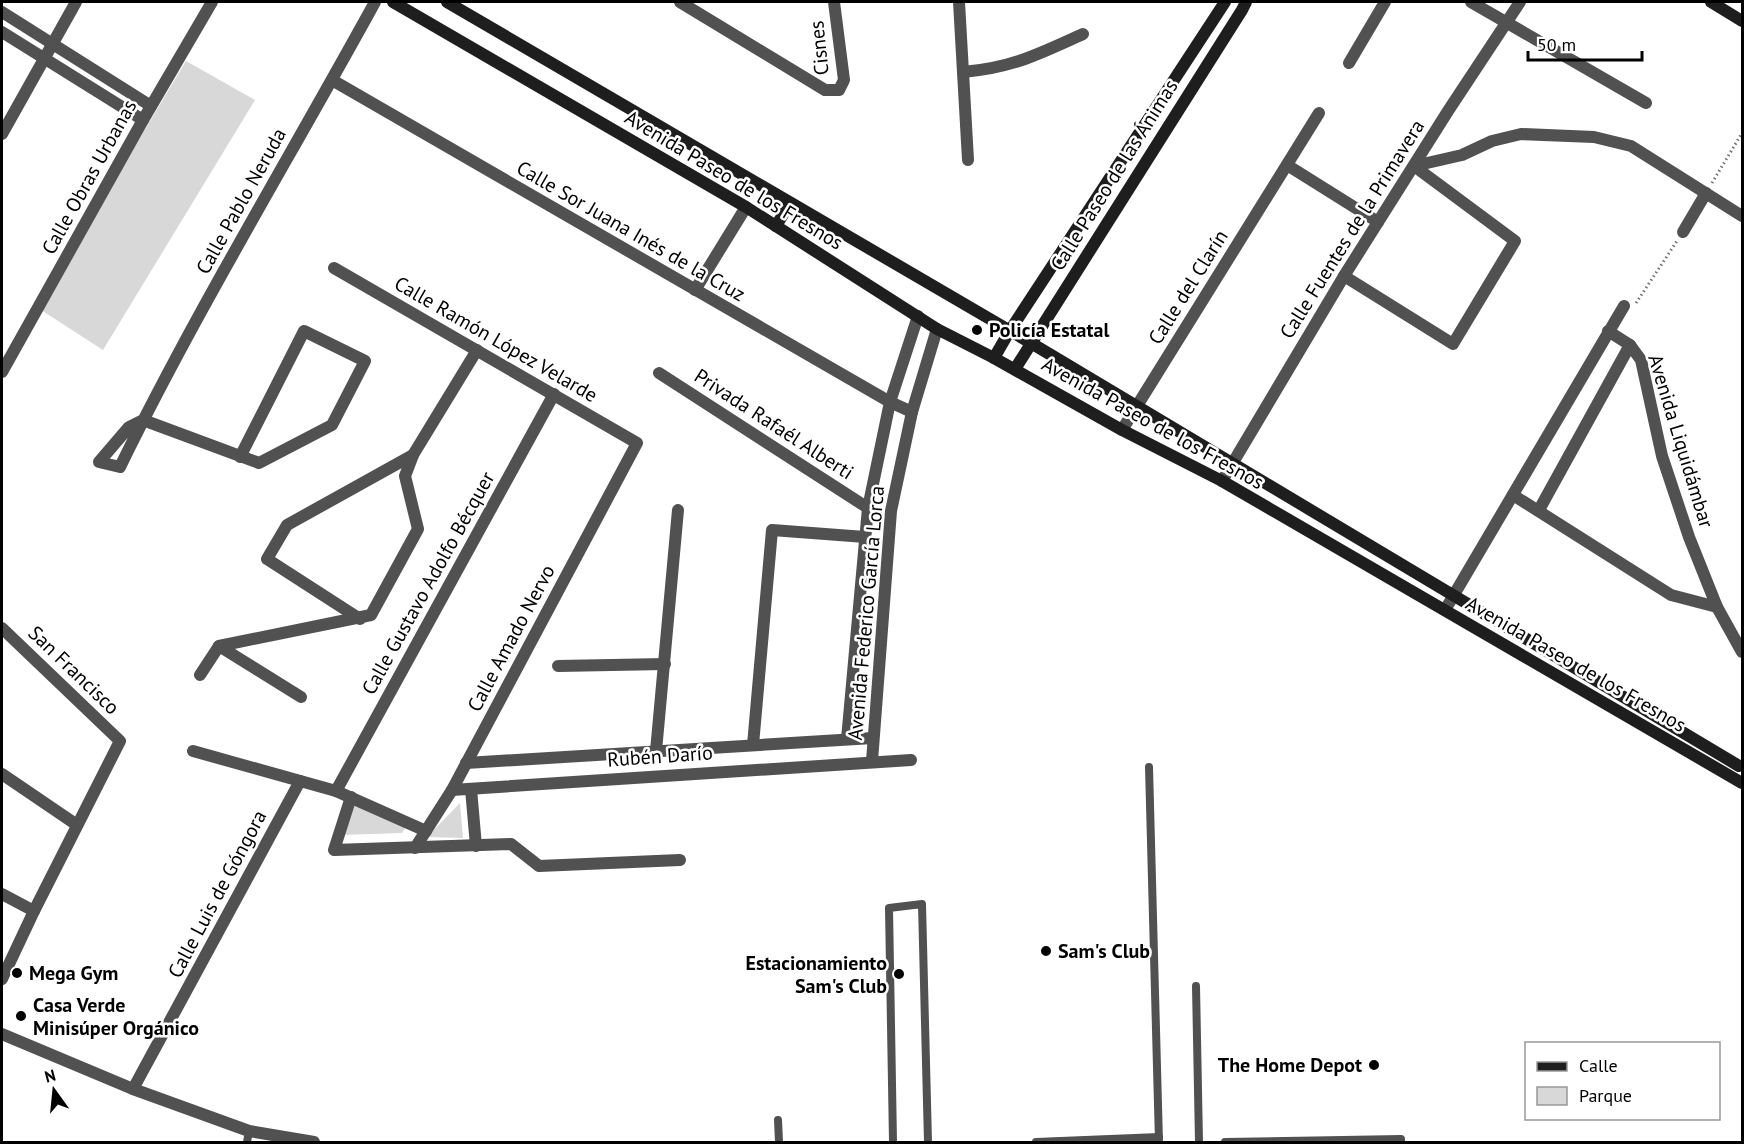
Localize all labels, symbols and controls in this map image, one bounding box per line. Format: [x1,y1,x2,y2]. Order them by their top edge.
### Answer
street label: Cisnes [803,19,835,77]
scale bar [1528,24,1642,62]
text: 50 m [1537,33,1576,56]
street label: Calle Paseo de las Ánimas [1044,75,1184,275]
street label: Calle Obras Urbanas [36,95,142,259]
street label: Avenida Paseo de los Fresnos [620,104,848,256]
street label: Calle Fuentes de la Primavera [1274,115,1430,343]
street label: Calle Pablo Neruda [190,123,292,279]
street label: Calle Sor Juana Inés de la Cruz [512,155,750,307]
street label: Calle del Clarín [1142,225,1234,349]
street label: Calle Ramón López Velarde [390,270,602,408]
place label: Policía Estatal [989,317,1109,343]
marker: Policía Estatal [970,323,984,337]
street label: Avenida Paseo de los Fresnos [1037,351,1269,495]
street label: Avenida Liquidámbar [1642,351,1720,531]
street label: Privada Rafaél Alberti [689,363,859,485]
street label: Calle Gustavo Adolfo Bécquer [356,467,500,699]
street label: Avenida Federico García Lorca [842,485,890,741]
street label: Calle Amado Nervo [461,560,561,716]
street label: Avenida Paseo de los Fresnos [1461,590,1691,738]
street label: San Francisco [23,620,125,720]
street label: Rubén Darío [606,739,714,773]
street label: Calle Luis de Góngora [162,806,272,982]
place label: Sam's Club [1058,938,1150,964]
marker: Sam's Club [1039,944,1053,958]
place label: Estacionamiento Sam's Club [745,950,887,999]
place label: Mega Gym [29,960,118,986]
marker: Mega Gym [10,966,24,980]
marker: Estacionamiento Sam's Club [892,967,906,981]
place label: Casa Verde Minisúper Orgánico [33,992,199,1041]
marker: Casa Verde Minisúper Orgánico [14,1009,28,1023]
legend [1525,1042,1720,1120]
place label: The Home Depot [1218,1052,1362,1078]
text: Calle [1579,1054,1618,1077]
marker: The Home Depot [1367,1058,1381,1072]
north arrow [24,1060,84,1120]
text: N [42,1064,58,1087]
text: Parque [1579,1084,1632,1107]

